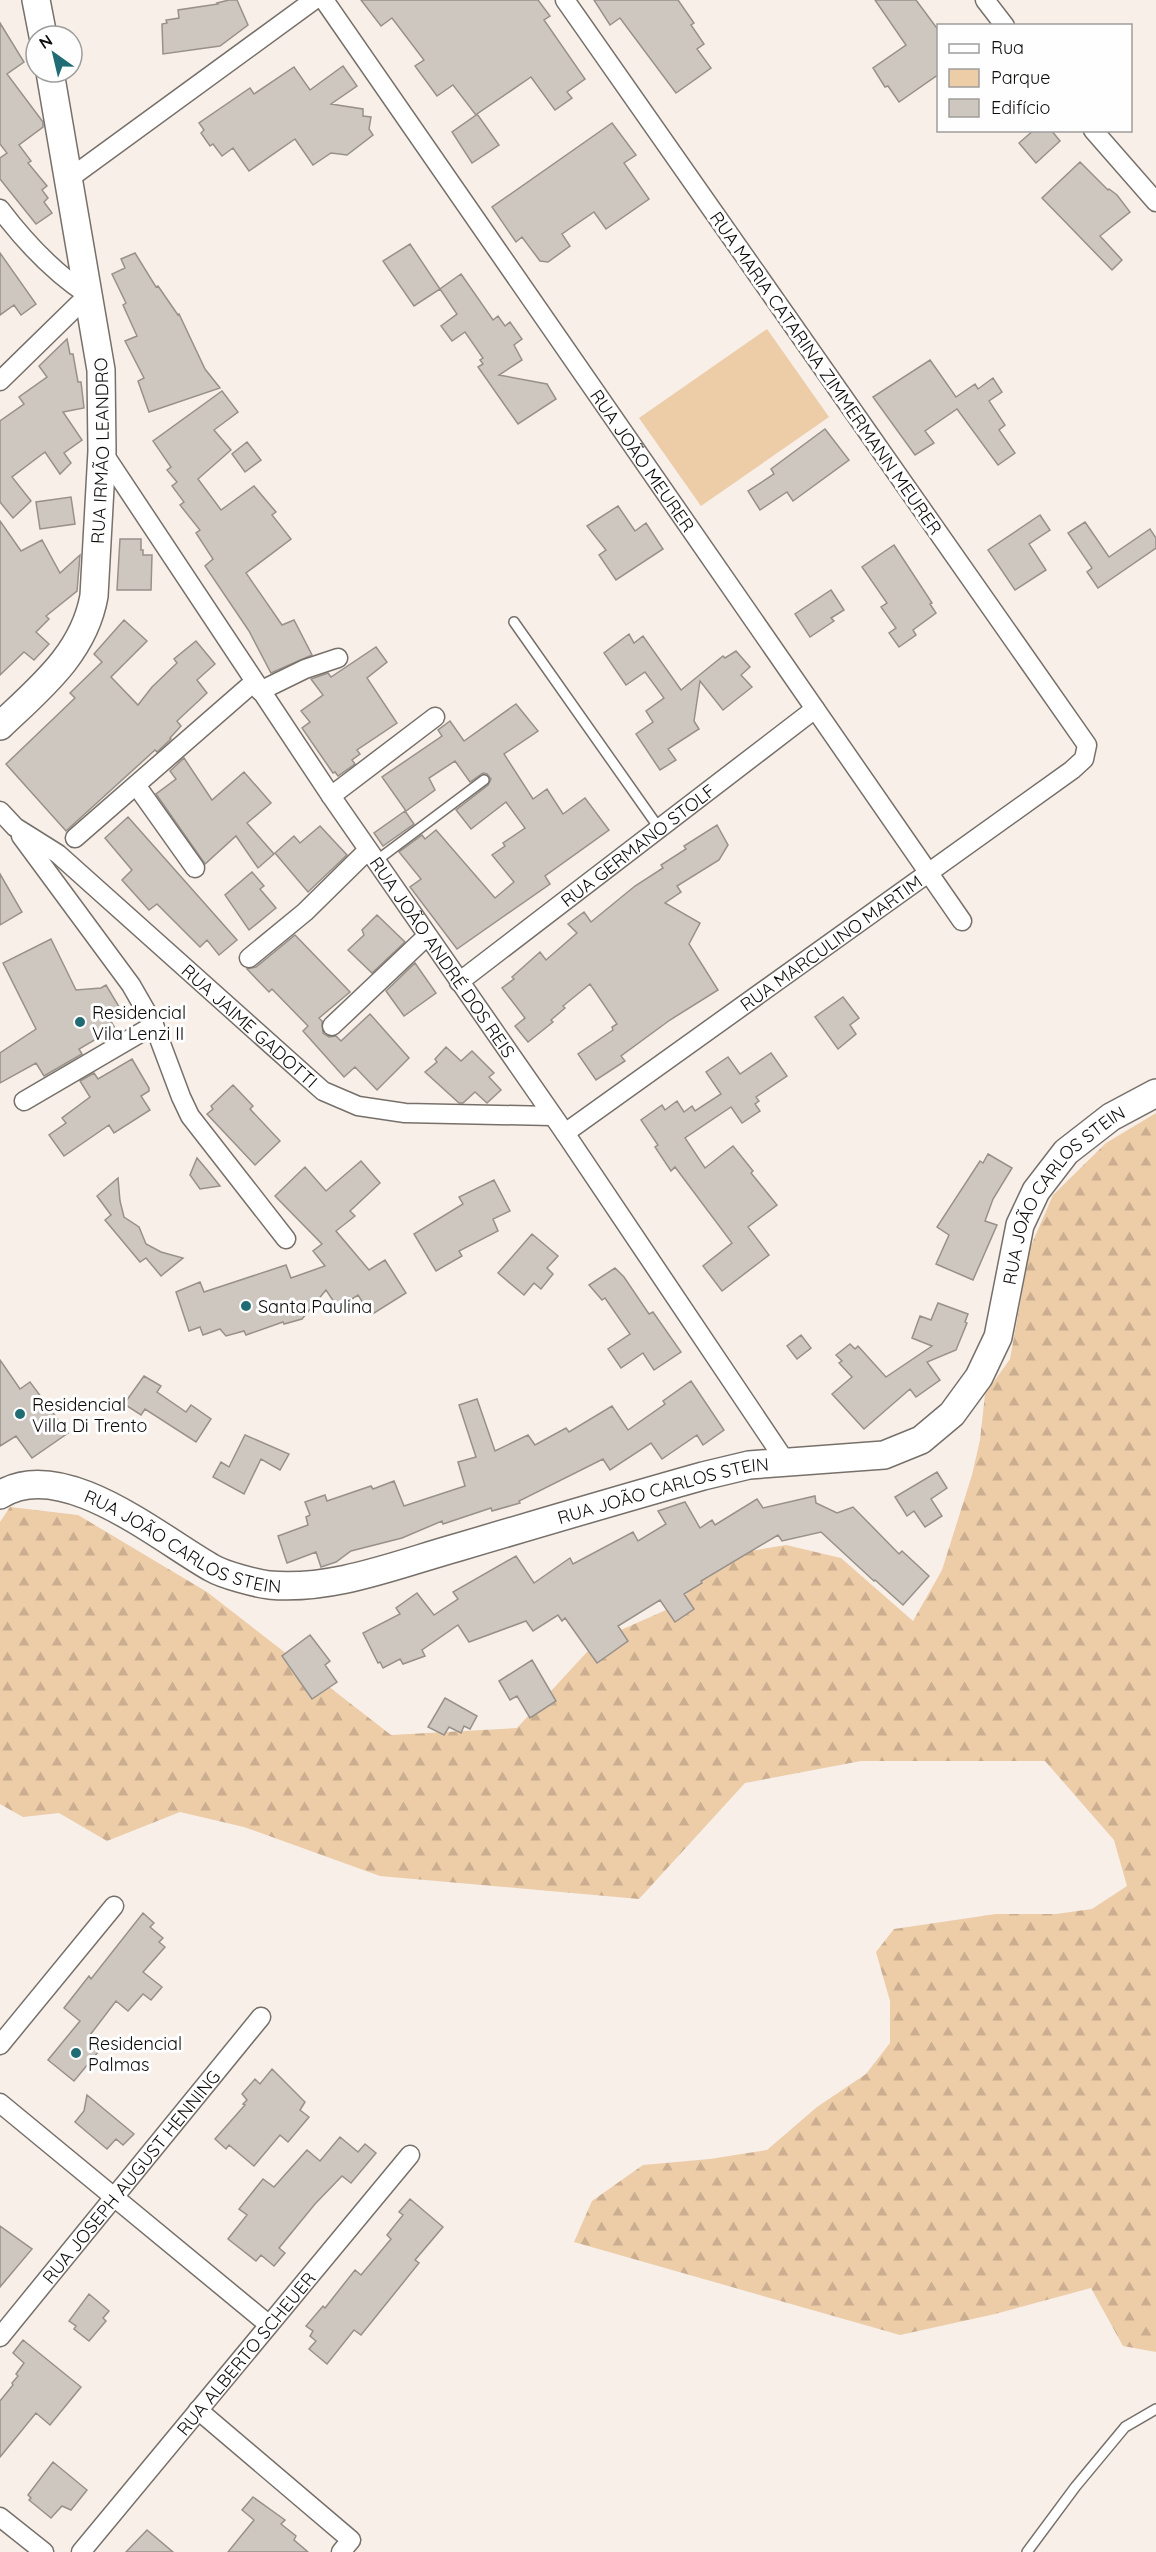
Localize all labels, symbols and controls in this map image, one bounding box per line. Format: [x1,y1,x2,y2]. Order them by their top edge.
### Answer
north arrow [24,24,84,84]
legend [937,24,1132,132]
text: N [35,30,56,53]
text: Rua [991,36,1024,59]
text: Parque [991,66,1050,89]
text: Edifício [991,96,1050,119]
street label: RUA MARIA CATARINA ZIMMERMANN MEURER [705,207,947,539]
street label: RUA IRMÃO LEANDRO [85,356,114,544]
street label: RUA JOÃO MEURER [586,385,700,536]
street label: RUA GERMANO STOLF [556,779,719,912]
street label: RUA JOÃO ANDRÉ DOS REIS [365,852,520,1062]
street label: RUA MARCULINO MARTIM [735,870,927,1016]
street label: RUA JAIME GADOTTI [177,959,323,1092]
place label: Residencial Vila Lenzi II [92,1001,186,1045]
marker: Residencial Vila Lenzi II [73,1015,87,1029]
street label: RUA JOÃO CARLOS STEIN [997,1100,1129,1287]
place label: Santa Paulina [258,1295,372,1318]
marker: Santa Paulina [239,1299,253,1313]
place label: Residencial Villa Di Trento [32,1393,147,1437]
marker: Residencial Villa Di Trento [13,1407,27,1421]
street label: RUA JOÃO CARLOS STEIN [554,1452,770,1529]
street label: RUA JOÃO CARLOS STEIN [81,1484,282,1597]
place label: Residencial Palmas [88,2032,182,2076]
marker: Residencial Palmas [69,2046,83,2060]
street label: RUA JOSEPH AUGUST HENNING [37,2065,225,2288]
street label: RUA ALBERTO SCHEUER [171,2267,320,2440]

